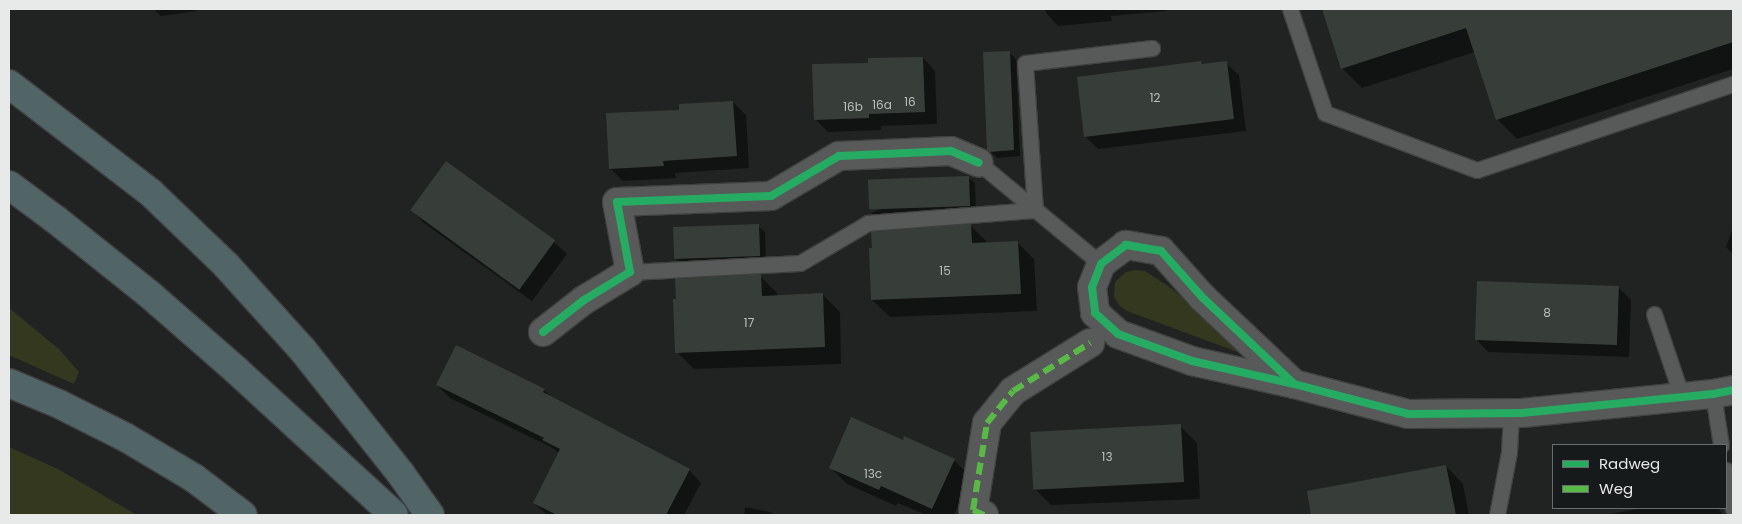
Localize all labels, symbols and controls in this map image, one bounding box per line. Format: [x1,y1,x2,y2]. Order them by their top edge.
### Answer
house number: 12 [1150,91,1160,105]
house number: 16 [904,95,916,109]
house number: 16a [872,98,892,112]
house number: 16b [843,100,863,114]
house number: 15 [939,264,951,278]
house number: 8 [1543,306,1551,320]
house number: 17 [744,316,754,330]
legend [1552,444,1727,509]
house number: 13 [1102,450,1112,464]
text: Radweg [1599,453,1660,474]
house number: 13c [864,467,882,481]
text: Weg [1599,478,1633,499]

